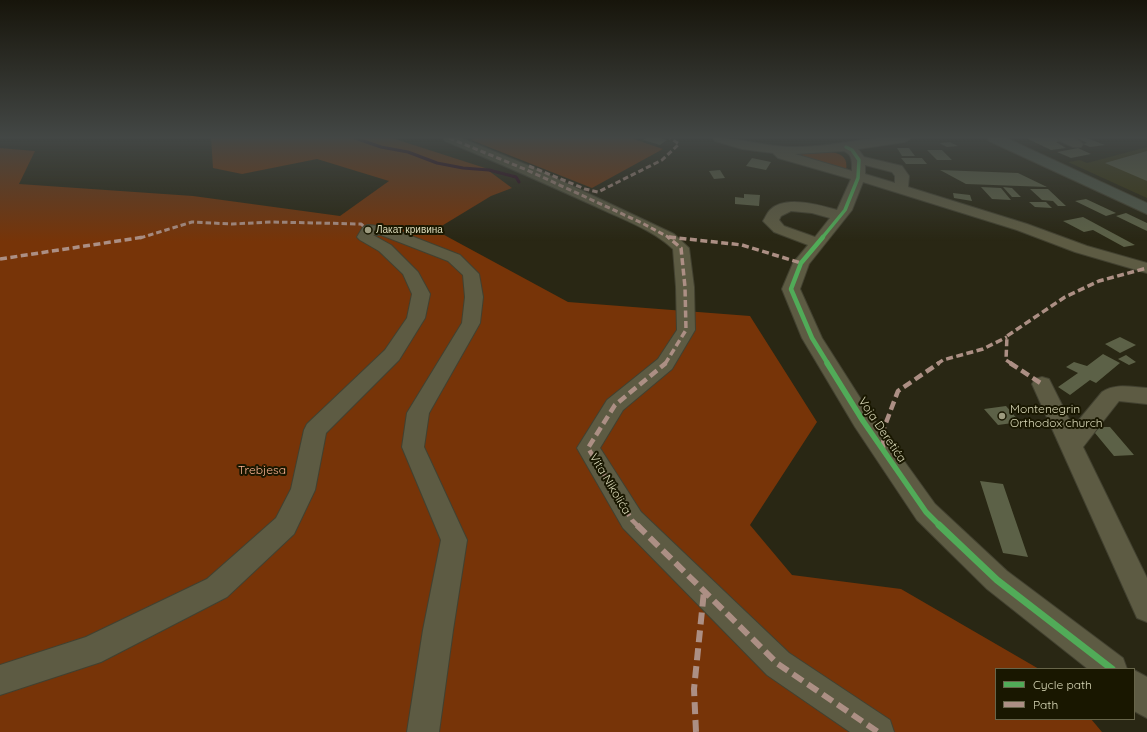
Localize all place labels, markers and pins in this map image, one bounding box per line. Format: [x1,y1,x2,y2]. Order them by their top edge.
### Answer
place label: Лакат кривина [376,224,443,236]
marker: Лакат кривина [363,225,373,235]
place label: Montenegrin Orthodox church [1010,402,1103,430]
marker: Montenegrin Orthodox church [997,411,1007,421]

